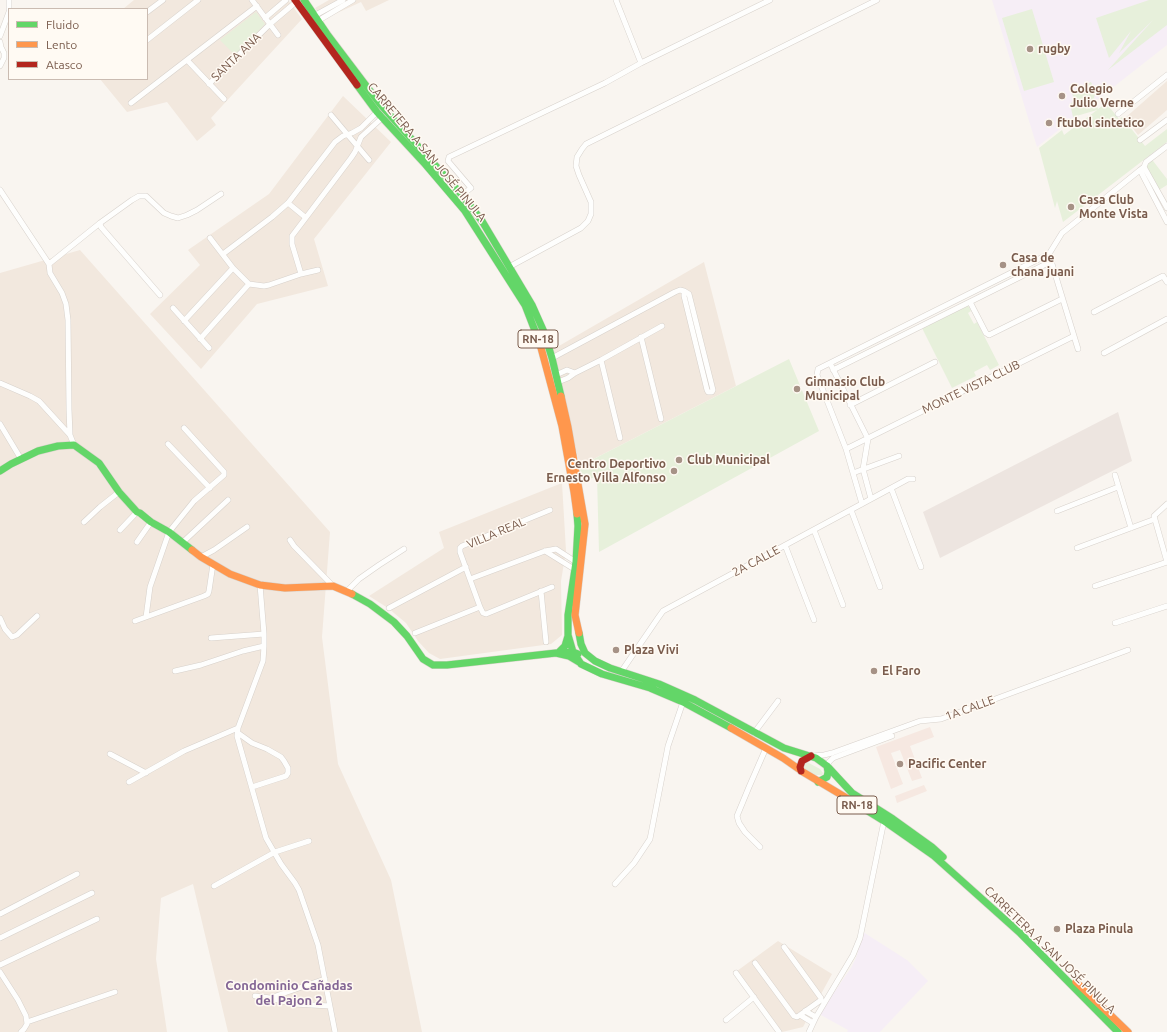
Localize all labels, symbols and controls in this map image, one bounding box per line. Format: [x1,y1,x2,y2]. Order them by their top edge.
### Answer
legend [8,8,148,80]
text: Fluido [46,18,79,31]
street label: SANTA ANA [208,30,264,84]
text: Lento [46,38,77,51]
place label: rugby [1038,42,1070,56]
marker: rugby [1025,44,1035,54]
text: Atasco [46,58,82,71]
street label: CARRETERA A SAN JOSÉ PINULA [365,80,489,224]
place label: Colegio Julio Verne [1070,82,1134,110]
marker: Colegio Julio Verne [1057,91,1067,101]
place label: ftubol sintetico [1057,116,1144,130]
marker: ftubol sintetico [1044,118,1054,128]
place label: Casa Club Monte Vista [1079,193,1148,221]
marker: Casa Club Monte Vista [1066,202,1076,212]
place label: Casa de chana juani [1011,251,1074,279]
marker: Casa de chana juani [998,260,1008,270]
road number: RN-18 [518,330,558,348]
street label: MONTE VISTA CLUB [920,357,1022,417]
place label: Gimnasio Club Municipal [805,375,885,403]
marker: Gimnasio Club Municipal [792,384,802,394]
place label: Club Municipal [687,453,770,467]
marker: Club Municipal [674,455,684,465]
place label: Centro Deportivo Ernesto Villa Alfonso [546,457,666,485]
marker: Centro Deportivo Ernesto Villa Alfonso [669,466,679,476]
street label: VILLA REAL [465,514,527,552]
street label: 2A CALLE [730,543,782,579]
place label: Plaza Vivi [624,643,679,657]
marker: Plaza Vivi [611,645,621,655]
place label: El Faro [882,664,921,678]
marker: El Faro [869,666,879,676]
street label: 1A CALLE [943,692,997,724]
place label: Pacific Center [908,757,986,771]
marker: Pacific Center [895,759,905,769]
road number: RN-18 [837,796,877,814]
street label: CARRETERA A SAN JOSÉ PINULA [981,883,1119,1017]
place label: Plaza Pinula [1065,922,1133,936]
marker: Plaza Pinula [1052,924,1062,934]
district label: Condominio Cañadas del Pajon 2 [225,978,353,1009]

